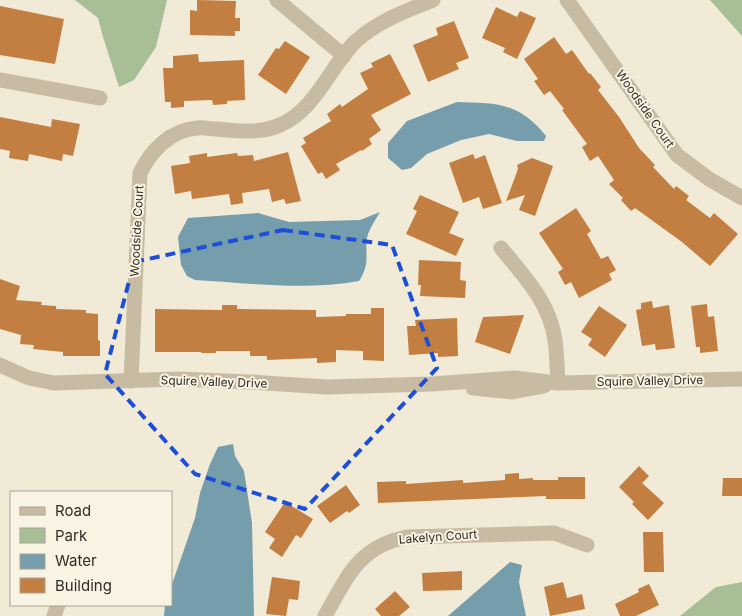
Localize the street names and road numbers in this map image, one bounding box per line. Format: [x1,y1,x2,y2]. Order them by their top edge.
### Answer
street label: Woodside Court [613,67,678,151]
street label: Woodside Court [127,185,146,277]
street label: Squire Valley Drive [160,372,268,391]
street label: Squire Valley Drive [597,372,703,389]
street label: Lakelyn Court [398,526,478,547]

